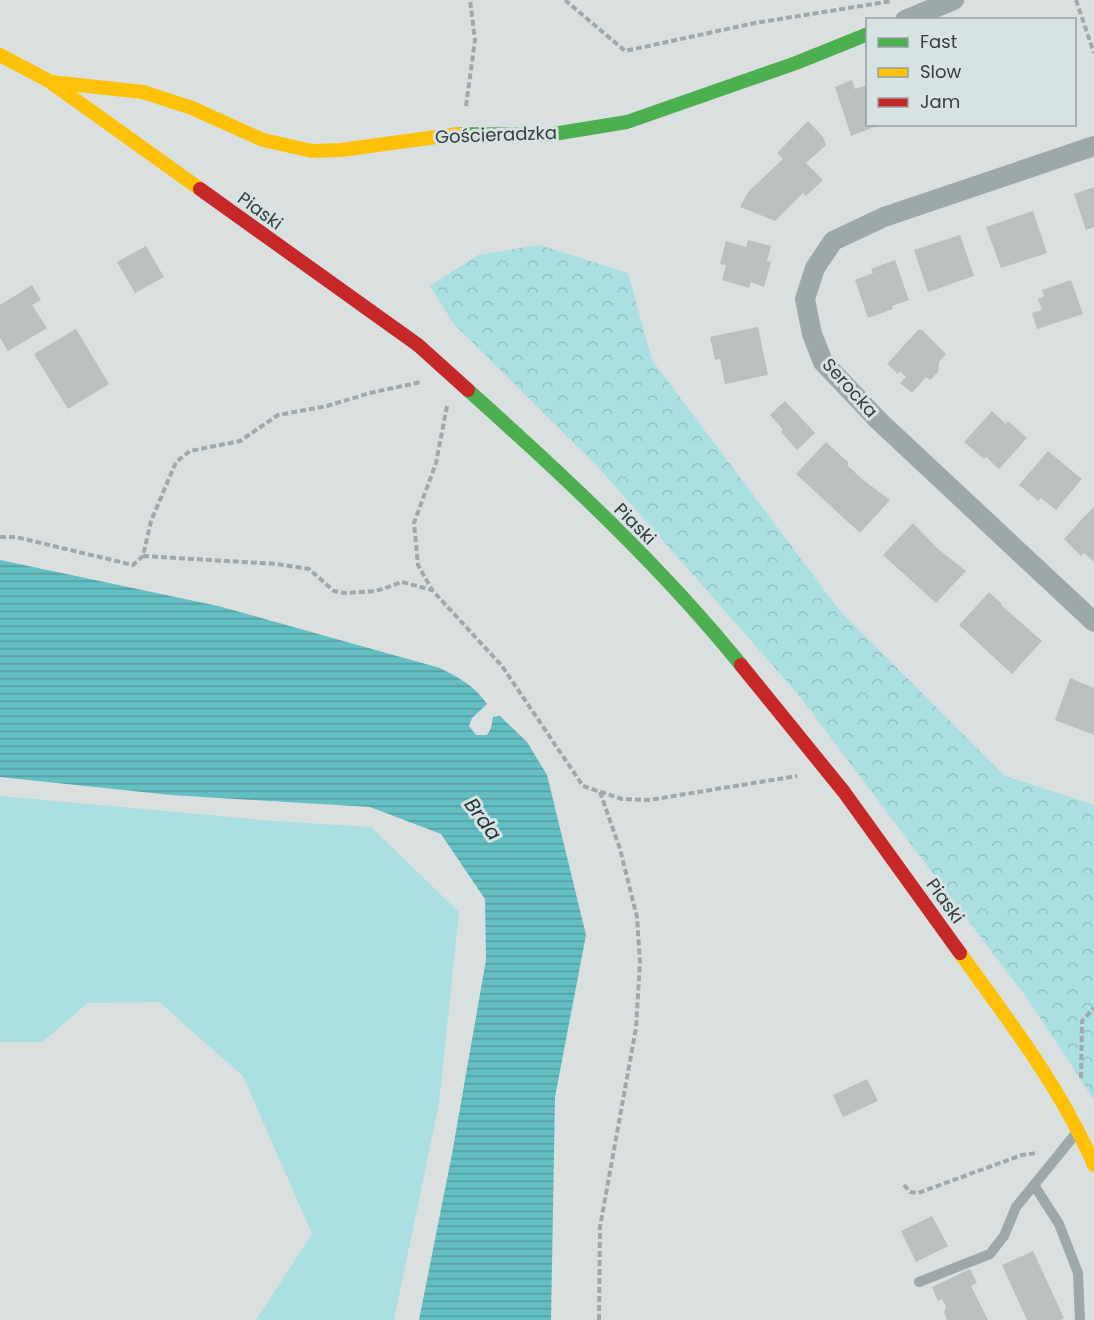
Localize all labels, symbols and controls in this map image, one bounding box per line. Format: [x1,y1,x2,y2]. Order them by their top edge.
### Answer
legend [866,18,1076,126]
text: Fast [920,29,957,54]
text: Slow [920,59,962,84]
text: Jam [920,89,960,114]
street label: Gościeradzka [435,120,557,149]
street label: Piaski [233,186,288,235]
street label: Serocka [817,352,884,423]
street label: Piaski [609,497,662,550]
water label: Brda [458,792,508,846]
street label: Piaski [921,873,970,928]

